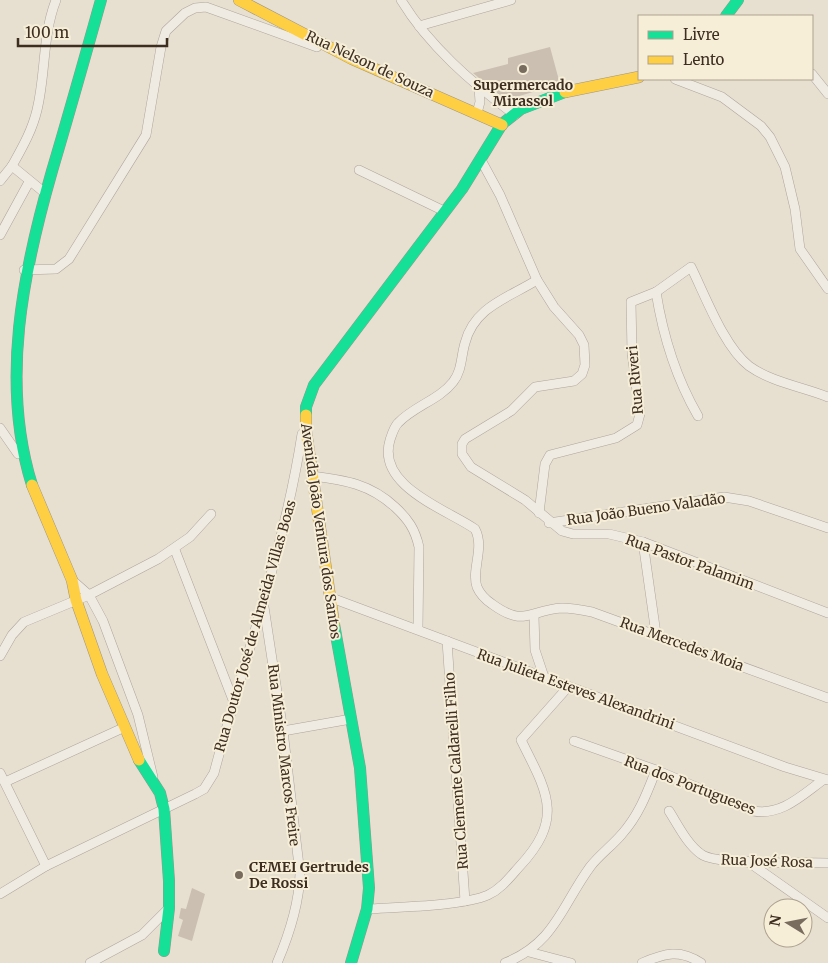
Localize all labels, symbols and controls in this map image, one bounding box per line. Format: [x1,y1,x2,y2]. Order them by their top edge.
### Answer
scale bar [18,15,166,47]
legend [638,15,813,80]
text: 100 m [25,23,69,42]
text: Livre [683,25,720,44]
street label: Rua Nelson de Souza [303,26,437,102]
text: Lento [683,50,725,69]
marker: Supermercado Mirassol [517,63,529,75]
place label: Supermercado Mirassol [473,76,573,110]
street label: Rua Riveri [623,344,647,415]
street label: Avenida João Ventura dos Santos [297,421,345,640]
street label: Rua João Bueno Valadão [566,489,726,529]
street label: Rua Doutor José de Almeida Villas Boas [210,498,300,754]
street label: Rua Pastor Palamim [623,530,757,594]
street label: Rua Mercedes Moia [618,613,747,675]
street label: Rua Julieta Esteves Alexandrini [475,645,678,733]
street label: Rua Ministro Marcos Freire [264,663,304,847]
street label: Rua Clemente Caldarelli Filho [440,672,472,870]
street label: Rua dos Portugueses [622,752,758,818]
street label: Rua José Rosa [721,850,814,872]
place label: CEMEI Gertrudes De Rossi [249,858,369,892]
marker: CEMEI Gertrudes De Rossi [233,869,245,881]
north arrow [763,898,813,948]
text: N [765,914,785,928]

